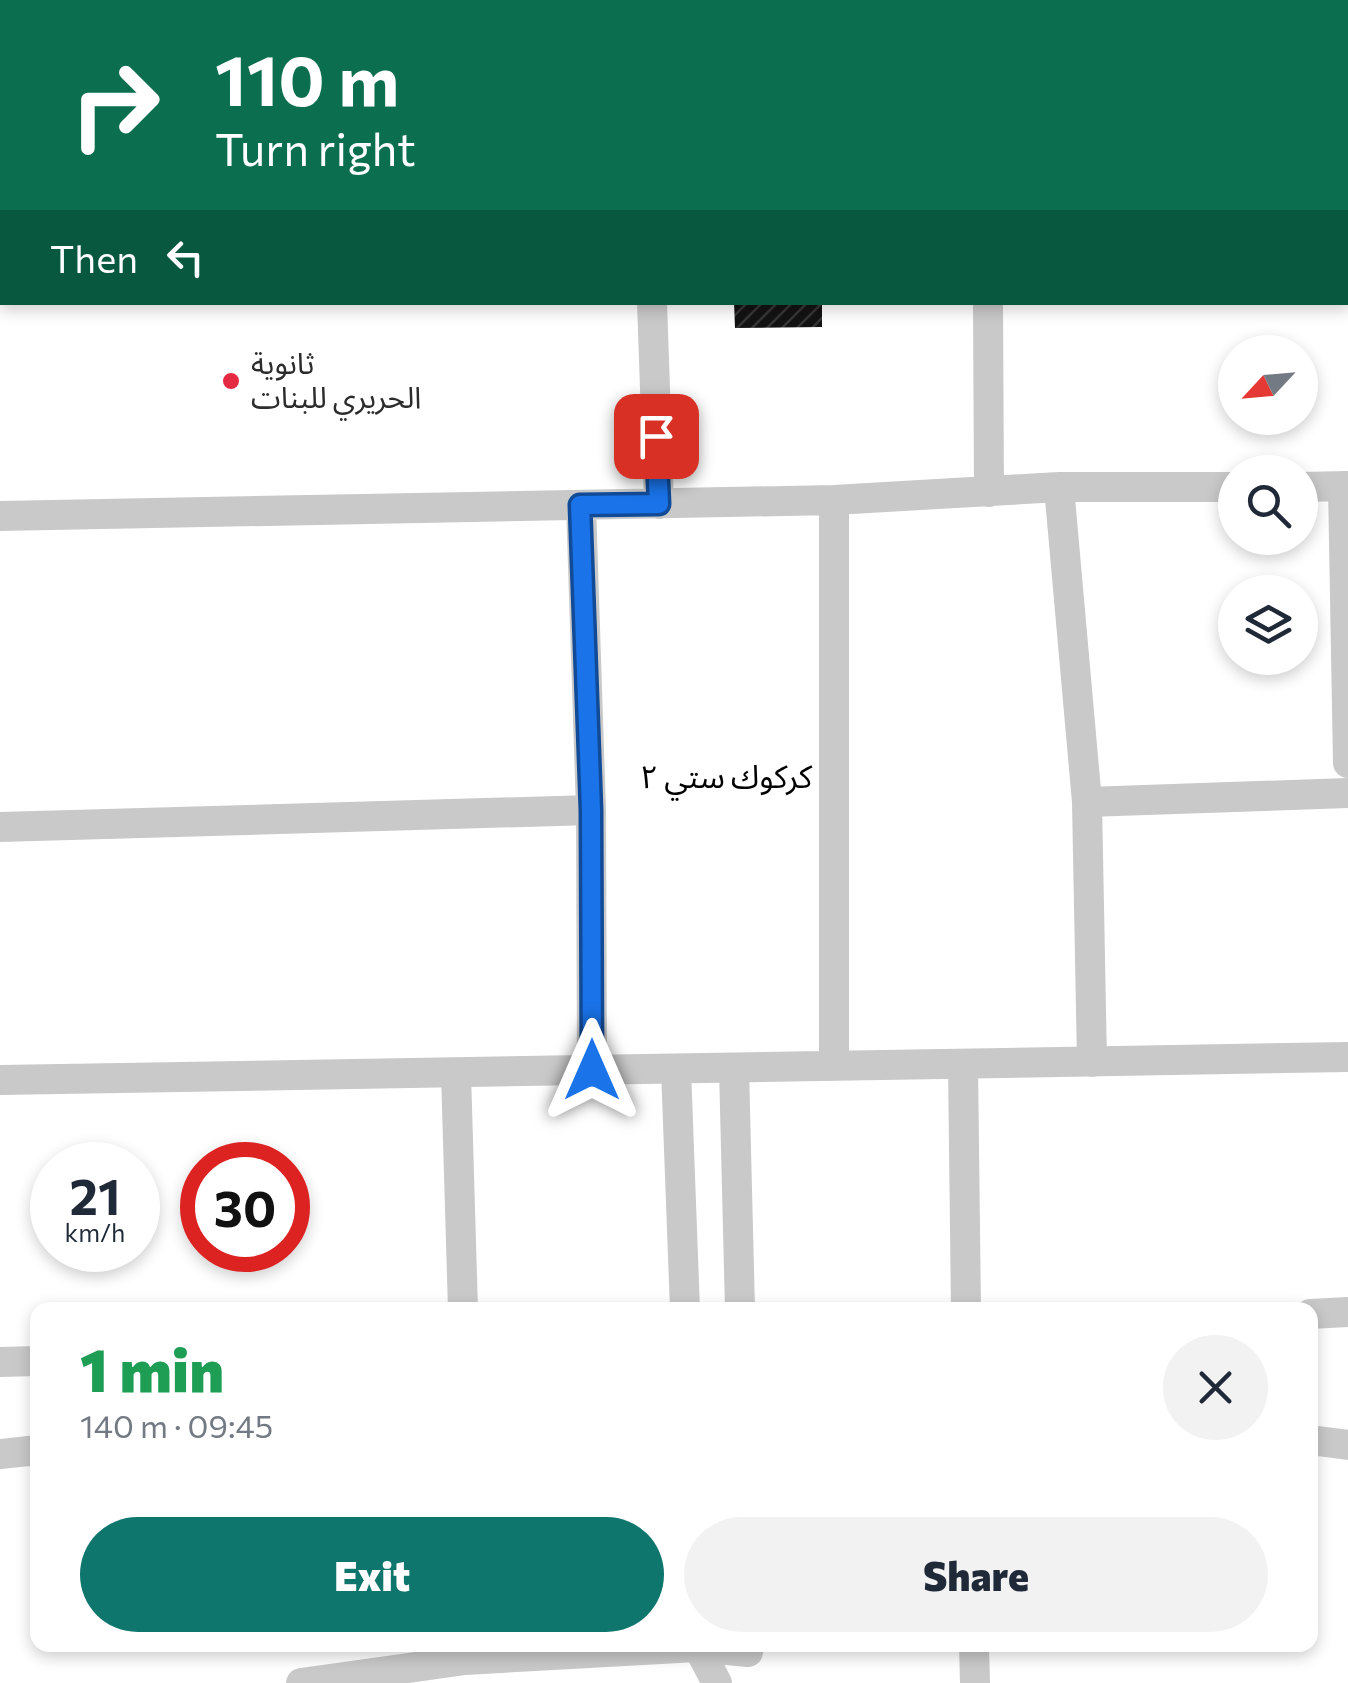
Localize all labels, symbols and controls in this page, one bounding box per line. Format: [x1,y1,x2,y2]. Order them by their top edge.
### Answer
text: 110 m [215,35,399,120]
icon: right [50,40,180,170]
text: Turn right [215,120,416,175]
icon: left [158,230,213,285]
text: Then [50,234,138,281]
north arrow [1218,335,1318,435]
map controls [1218,335,1318,675]
place label: ثانوية الحريري للبنات [251,343,421,421]
marker: ثانوية الحريري للبنات [220,370,242,392]
pin [614,394,699,479]
icon: arrive [629,409,684,464]
button: search [1218,455,1318,555]
button: layers [1218,575,1318,675]
district label: كركوك ستي ٢ [640,755,813,801]
position arrow [540,1018,644,1122]
speed limit sign: 30 [180,1142,310,1272]
text: 21 [69,1164,121,1225]
text: km/h [65,1217,125,1247]
text: 1 min [80,1331,224,1404]
button: close [1163,1335,1268,1440]
text: 140 m · 09:45 [80,1405,273,1445]
button: Exit [80,1517,664,1632]
button: Share [684,1517,1268,1632]

